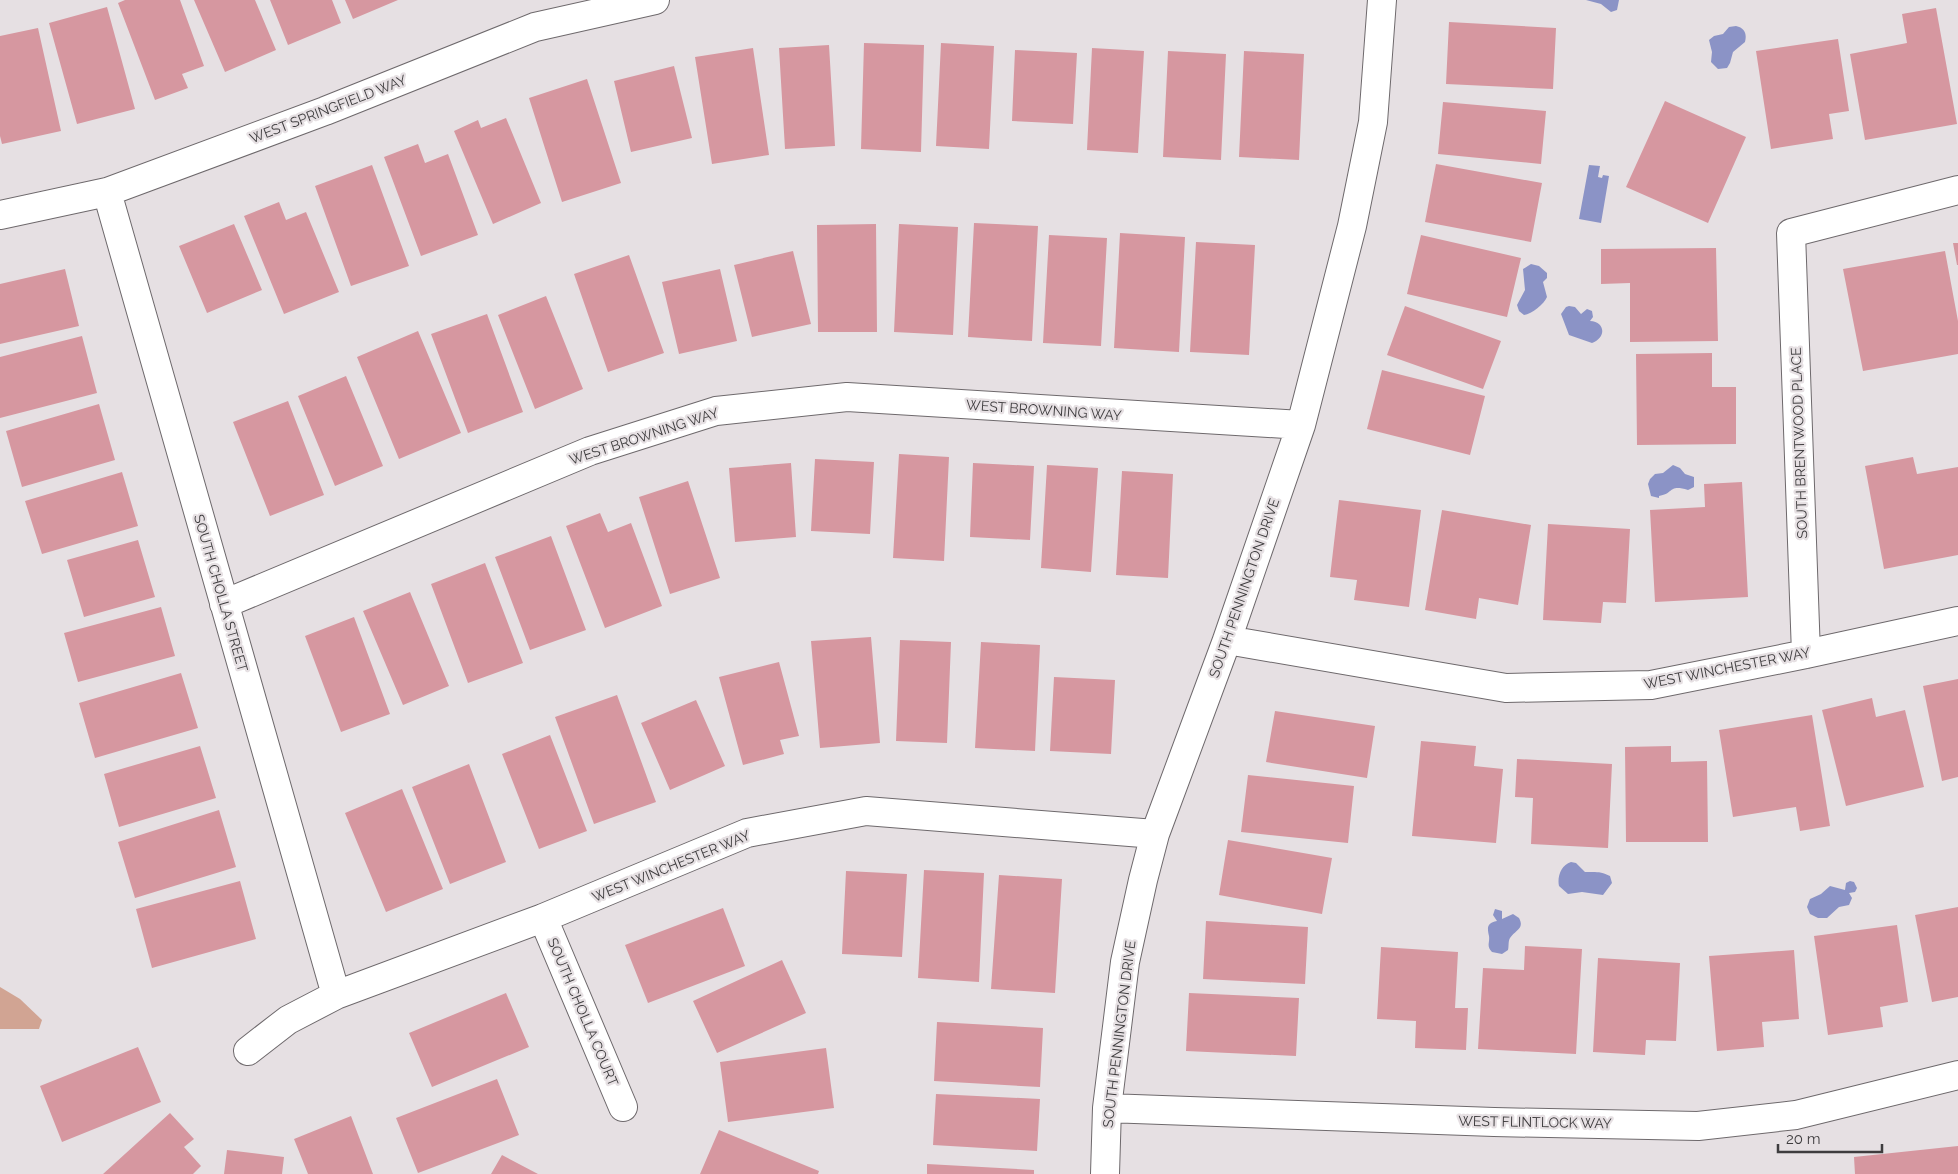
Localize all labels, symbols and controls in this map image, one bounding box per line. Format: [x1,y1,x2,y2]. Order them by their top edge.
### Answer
street label: WEST SPRINGFIELD WAY [247,72,409,146]
street label: SOUTH BRENTWOOD PLACE [1788,347,1810,539]
street label: WEST BROWNING WAY [966,397,1122,423]
street label: WEST BROWNING WAY [567,404,721,468]
street label: SOUTH PENNINGTON DRIVE [1206,496,1282,680]
street label: SOUTH CHOLLA STREET [191,512,251,674]
street label: WEST WINCHESTER WAY [1642,644,1812,692]
street label: WEST WINCHESTER WAY [590,827,752,905]
street label: SOUTH CHOLLA COURT [544,935,622,1089]
street label: SOUTH PENNINGTON DRIVE [1100,939,1138,1129]
street label: WEST FLINTLOCK WAY [1458,1113,1612,1131]
scale bar [1778,1122,1882,1154]
text: 20 m [1786,1130,1821,1148]

